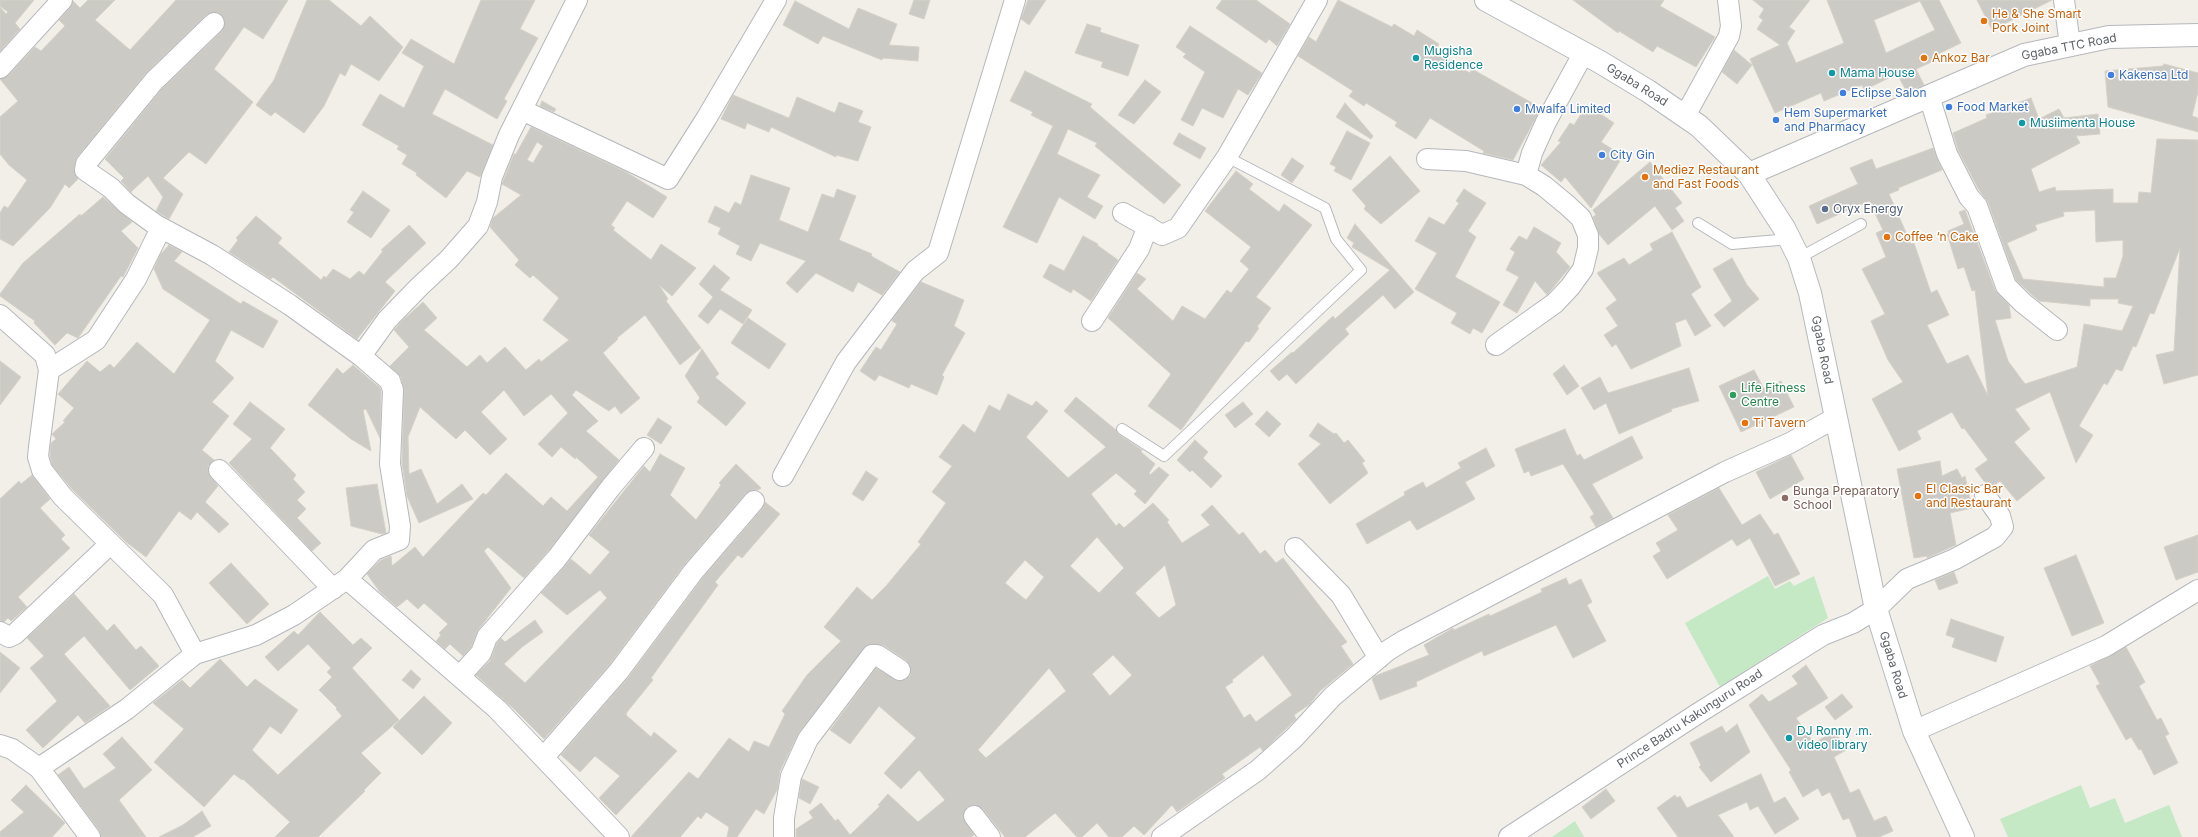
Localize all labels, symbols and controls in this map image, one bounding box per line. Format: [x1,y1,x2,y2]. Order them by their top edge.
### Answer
place label: He & She Smart Pork Joint [1992,7,2081,35]
marker: He & She Smart Pork Joint [1979,16,1989,26]
street label: Ggaba TTC Road [2020,31,2118,63]
place label: Mugisha Residence [1424,44,1483,72]
place label: Ankoz Bar [1932,51,1990,65]
marker: Mugisha Residence [1411,53,1421,63]
marker: Ankoz Bar [1919,53,1929,63]
street label: Ggaba Road [1604,60,1670,110]
place label: Mama House [1840,66,1915,80]
marker: Mama House [1827,68,1837,78]
place label: Kakensa Ltd [2119,68,2188,82]
marker: Kakensa Ltd [2106,70,2116,80]
place label: Eclipse Salon [1851,86,1927,100]
marker: Eclipse Salon [1838,88,1848,98]
place label: Food Market [1957,100,2028,114]
place label: Mwalfa Limited [1525,102,1611,116]
marker: Food Market [1944,102,1954,112]
marker: Mwalfa Limited [1512,104,1522,114]
place label: Hem Supermarket and Pharmacy [1784,106,1887,134]
marker: Hem Supermarket and Pharmacy [1771,115,1781,125]
place label: Musiimenta House [2030,116,2135,130]
marker: Musiimenta House [2017,118,2027,128]
place label: City Gin [1610,148,1655,162]
marker: City Gin [1597,150,1607,160]
place label: Mediez Restaurant and Fast Foods [1653,163,1759,191]
marker: Mediez Restaurant and Fast Foods [1640,172,1650,182]
place label: Oryx Energy [1833,202,1903,216]
marker: Oryx Energy [1820,204,1830,214]
place label: Coffee ‘n Cake [1895,230,1979,244]
marker: Coffee ‘n Cake [1882,232,1892,242]
street label: Ggaba Road [1808,314,1836,386]
place label: Life Fitness Centre [1741,381,1806,409]
marker: Life Fitness Centre [1728,390,1738,400]
place label: Ti Tavern [1753,416,1806,430]
marker: Ti Tavern [1740,418,1750,428]
place label: El Classic Bar and Restaurant [1926,482,2012,510]
place label: Bunga Preparatory School [1793,484,1899,512]
marker: El Classic Bar and Restaurant [1913,491,1923,501]
marker: Bunga Preparatory School [1780,493,1790,503]
street label: Ggaba Road [1876,630,1910,700]
street label: Prince Badru Kakunguru Road [1615,667,1765,771]
place label: DJ Ronny .m. video library [1797,724,1872,752]
marker: DJ Ronny .m. video library [1784,733,1794,743]

